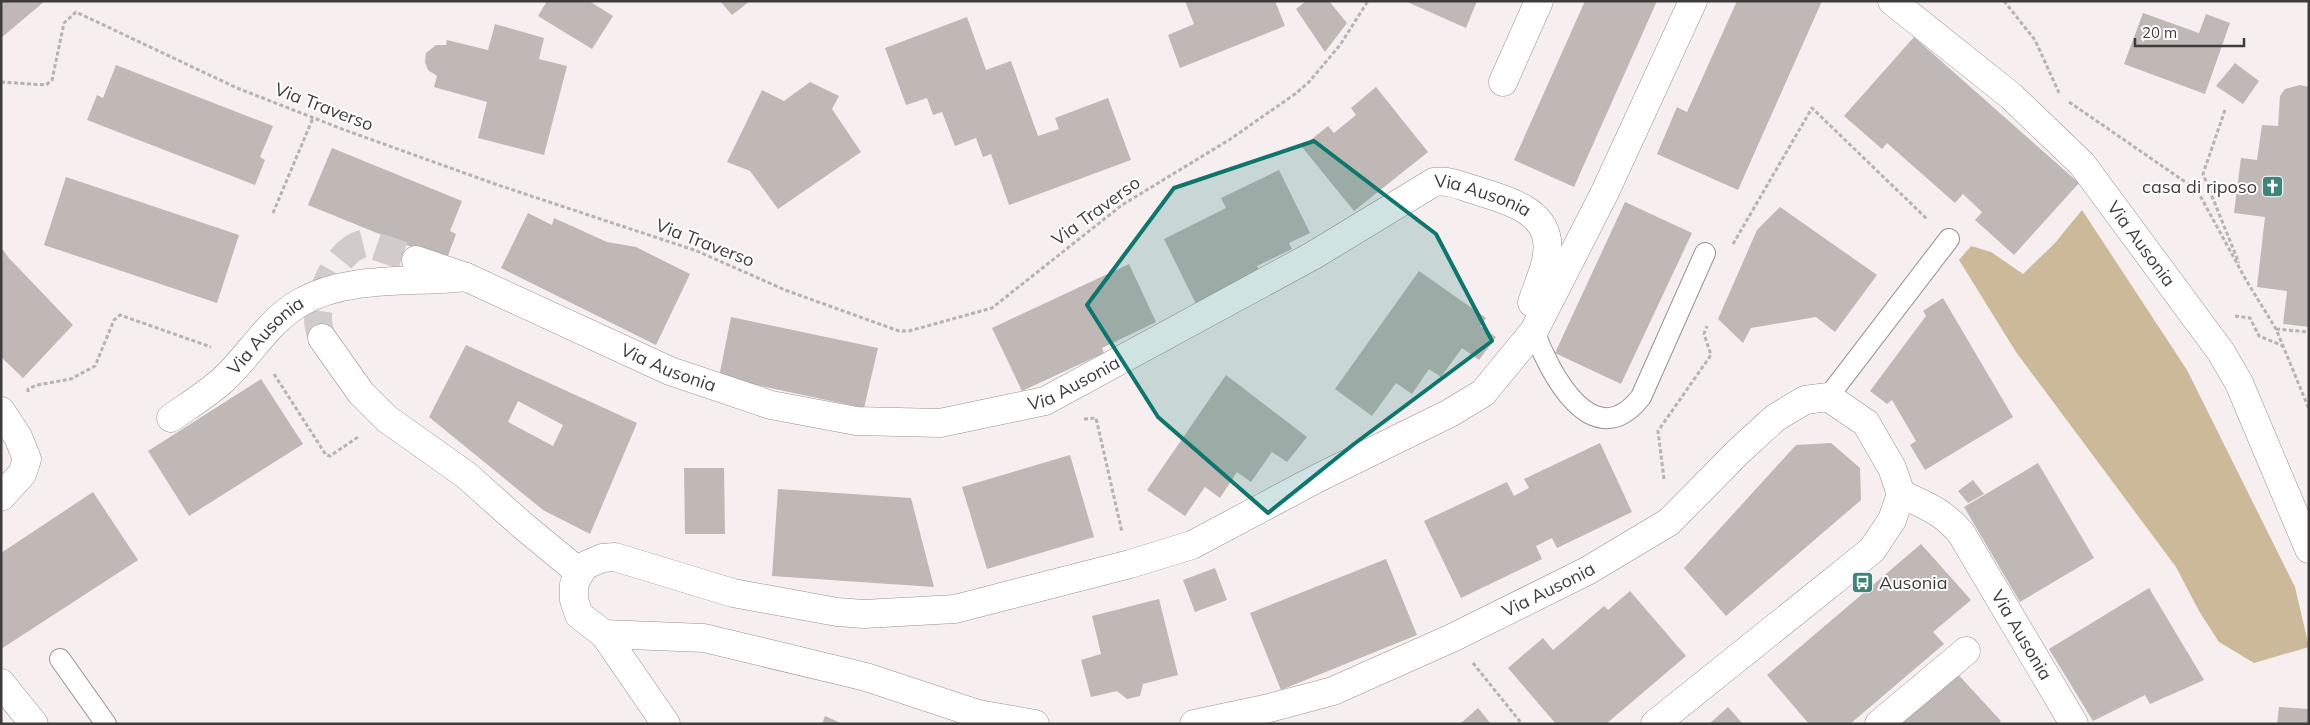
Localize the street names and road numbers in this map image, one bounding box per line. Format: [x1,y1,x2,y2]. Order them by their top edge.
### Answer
street label: Via Traverso [272,77,377,136]
street label: Via Ausonia [1434,170,1536,221]
street label: Via Traverso [1047,171,1144,250]
street label: Via Ausonia [2102,196,2181,291]
street label: Via Traverso [653,213,758,272]
street label: Via Ausonia [222,291,308,380]
street label: Via Ausonia [617,338,719,397]
street label: Via Ausonia [1025,351,1124,415]
street label: Via Ausonia [1498,557,1599,622]
street label: Via Ausonia [1986,586,2057,684]

